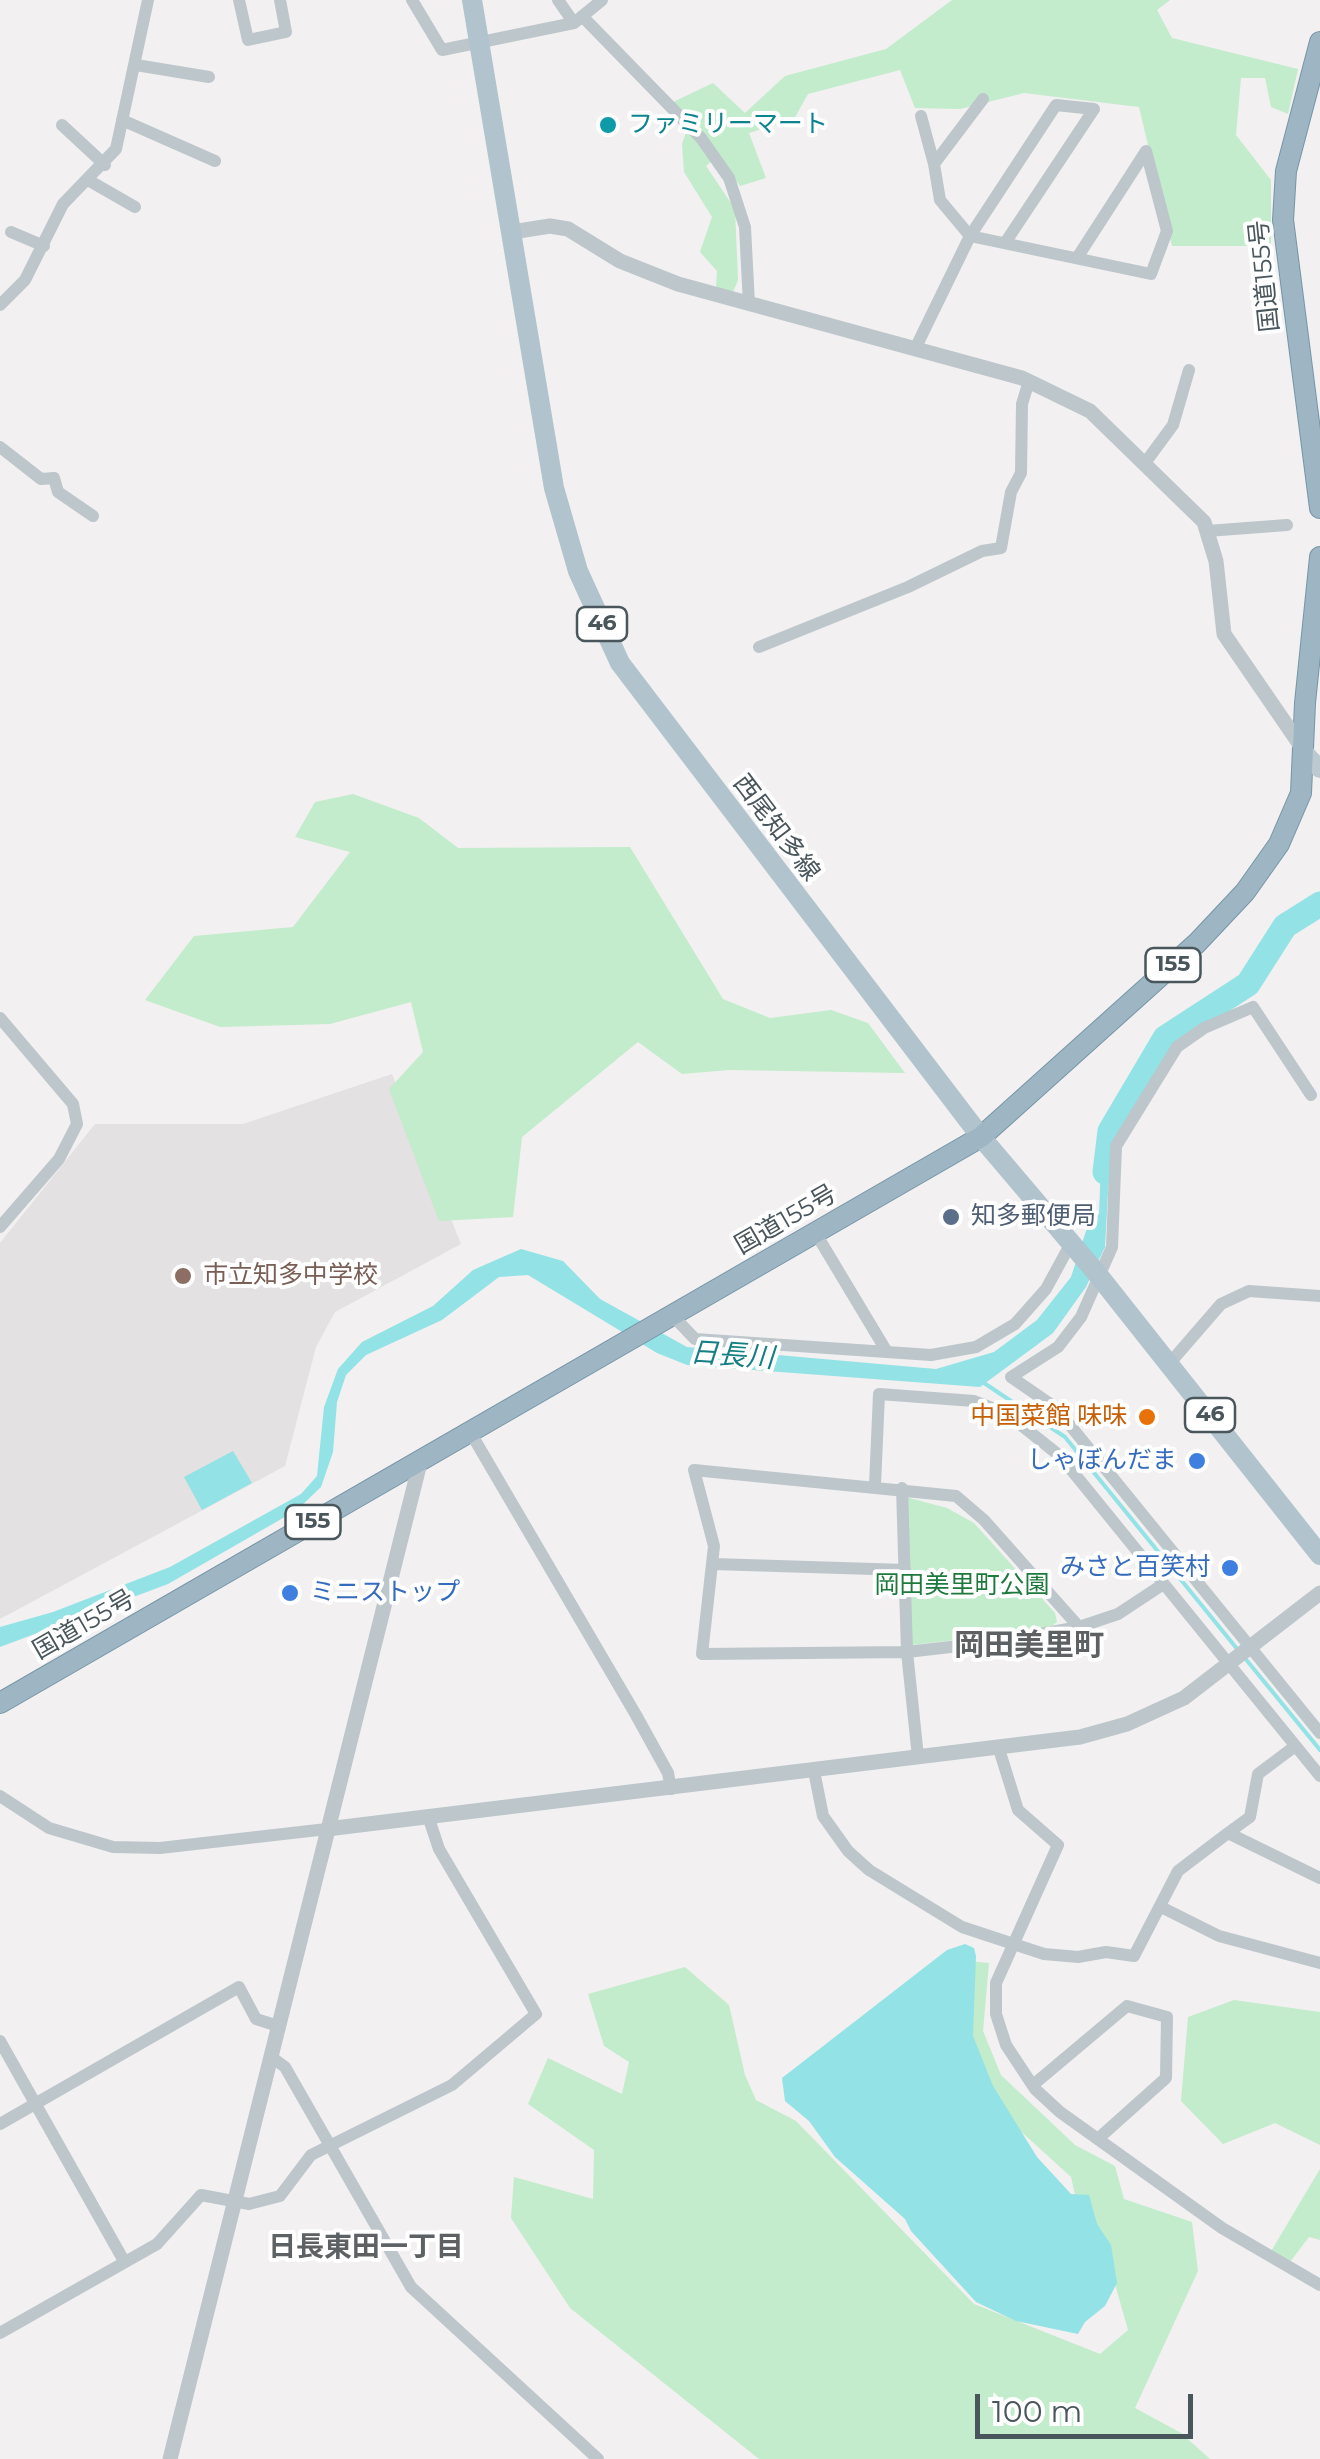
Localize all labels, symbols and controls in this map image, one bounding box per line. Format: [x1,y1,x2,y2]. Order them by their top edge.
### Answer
place label: ファミリーマート [628,110,828,140]
marker: ファミリーマート [597,114,619,136]
street label: 国道155号 [1244,219,1286,333]
road number: 46 [577,607,627,641]
street label: 西尾知多線 [726,769,826,887]
road number: 155 [1146,948,1200,982]
street label: 国道155号 [730,1179,842,1261]
place label: 知多郵便局 [971,1202,1096,1232]
marker: 知多郵便局 [940,1206,962,1228]
place label: 市立知多中学校 [203,1261,378,1291]
marker: 市立知多中学校 [172,1265,194,1287]
water label: 日長川 [689,1336,775,1376]
road number: 46 [1185,1398,1235,1432]
place label: 中国菜館 味味 [970,1402,1127,1432]
marker: 中国菜館 味味 [1136,1406,1158,1428]
place label: しゃぼんだま [1027,1446,1177,1476]
marker: しゃぼんだま [1186,1450,1208,1472]
road number: 155 [286,1505,340,1539]
place label: みさと百笑村 [1060,1553,1210,1583]
marker: みさと百笑村 [1219,1557,1241,1579]
park label: 岡田美里町公園 [875,1571,1049,1601]
place label: ミニストップ [310,1578,460,1608]
marker: ミニストップ [279,1582,301,1604]
street label: 国道155号 [28,1584,140,1666]
district label: 岡田美里町 [954,1628,1104,1664]
district label: 日長東田一丁目 [268,2231,464,2265]
scale bar [980,2374,1198,2436]
text: 100 m [992,2393,1082,2430]

